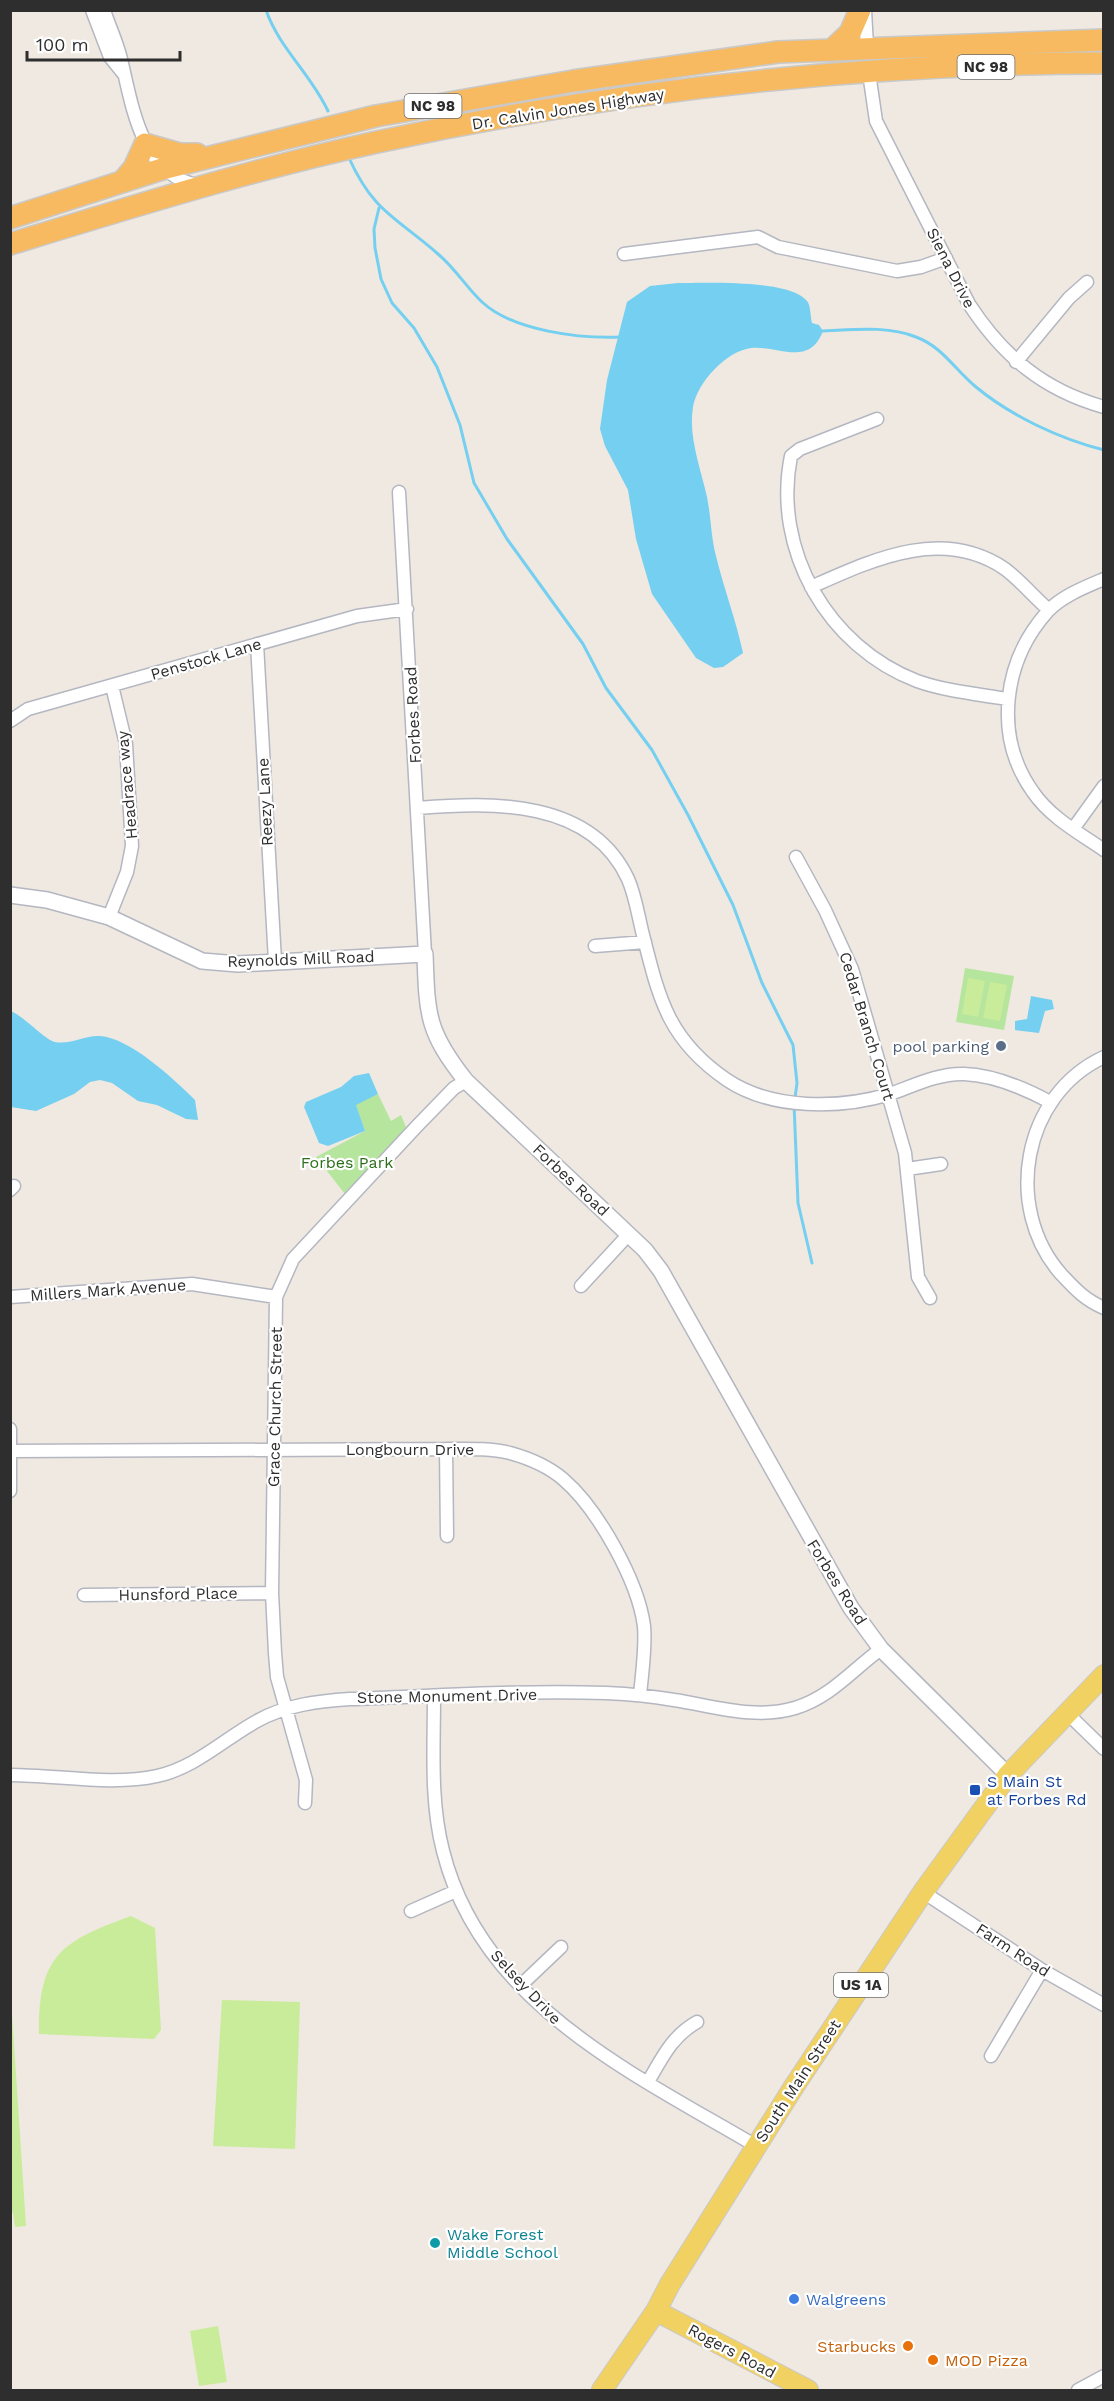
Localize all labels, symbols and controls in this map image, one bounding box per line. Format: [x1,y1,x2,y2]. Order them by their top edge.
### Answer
scale bar [27,24,180,62]
text: 100 m [36,34,89,55]
road number: NC 98 [958,55,1014,79]
street label: Dr. Calvin Jones Highway [470,84,666,134]
road number: NC 98 [404,94,462,118]
street label: Siena Drive [923,225,979,311]
street label: Penstock Lane [148,634,264,684]
street label: Forbes Road [401,666,425,764]
street label: Headrace way [113,729,141,840]
street label: Reezy Lane [253,757,277,847]
street label: Reynolds Mill Road [227,947,375,971]
street label: Cedar Branch Court [835,950,899,1103]
place label: pool parking [893,1037,989,1056]
marker: pool parking [994,1039,1008,1053]
street label: Forbes Road [529,1140,613,1220]
park label: Forbes Park [301,1153,393,1172]
street label: Millers Mark Avenue [29,1275,187,1305]
street label: Grace Church Street [264,1327,286,1487]
street label: Longbourn Drive [346,1440,474,1459]
street label: Forbes Road [803,1536,871,1628]
street label: Hunsford Place [118,1583,238,1605]
street label: Stone Monument Drive [357,1685,537,1707]
place label: S Main St at Forbes Rd [987,1772,1086,1809]
marker: S Main St at Forbes Rd [968,1783,982,1797]
street label: Farm Road [972,1919,1054,1981]
street label: Selsey Drive [487,1946,565,2028]
road number: US 1A [834,1973,888,1997]
street label: South Main Street [751,2016,845,2146]
place label: Wake Forest Middle School [447,2225,558,2262]
marker: Wake Forest Middle School [428,2236,442,2250]
place label: Walgreens [806,2290,886,2309]
marker: Walgreens [787,2292,801,2306]
street label: Rogers Road [685,2320,779,2382]
place label: Starbucks [817,2337,896,2356]
marker: Starbucks [901,2339,915,2353]
place label: MOD Pizza [945,2351,1028,2370]
marker: MOD Pizza [926,2353,940,2367]

